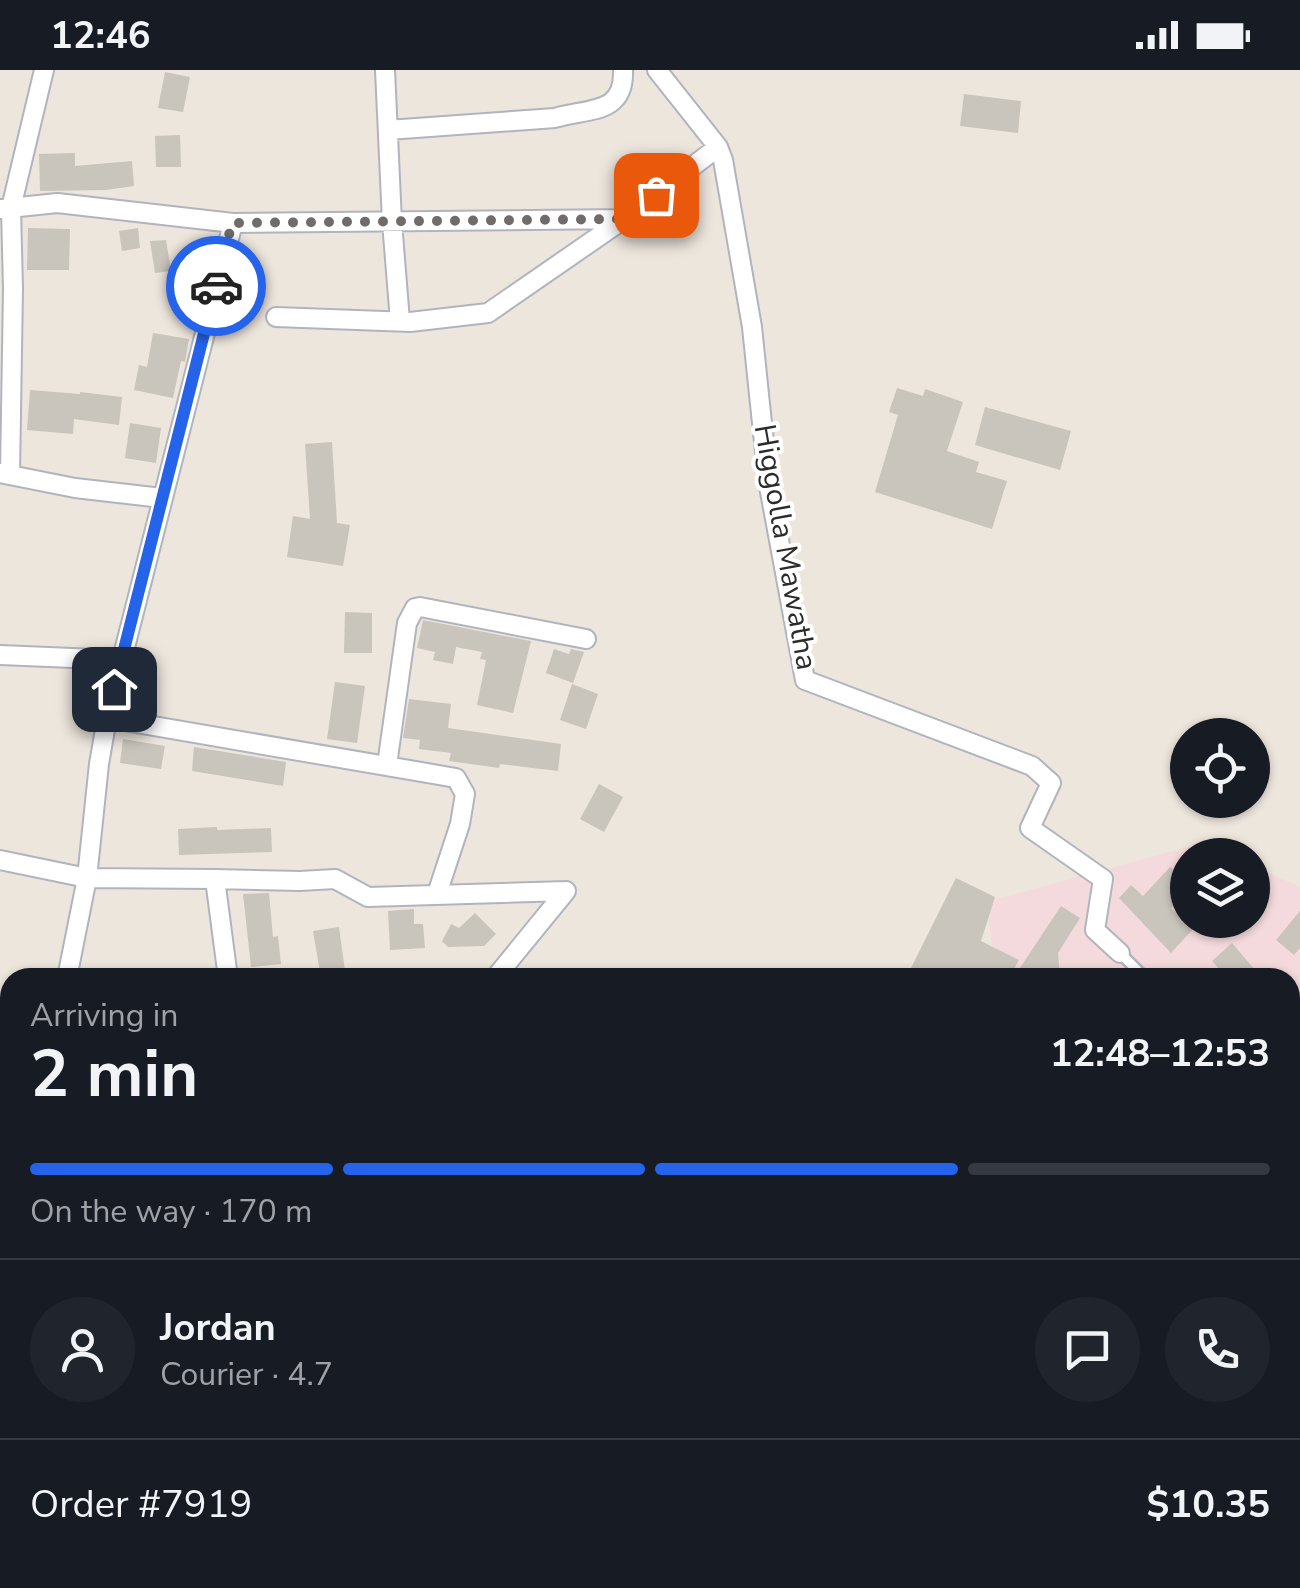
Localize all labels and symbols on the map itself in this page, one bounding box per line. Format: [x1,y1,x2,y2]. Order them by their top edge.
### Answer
pin [614,153,699,238]
courier [166,236,266,336]
street label: Higgolla Mawatha [744,421,827,673]
pin [72,647,157,732]

